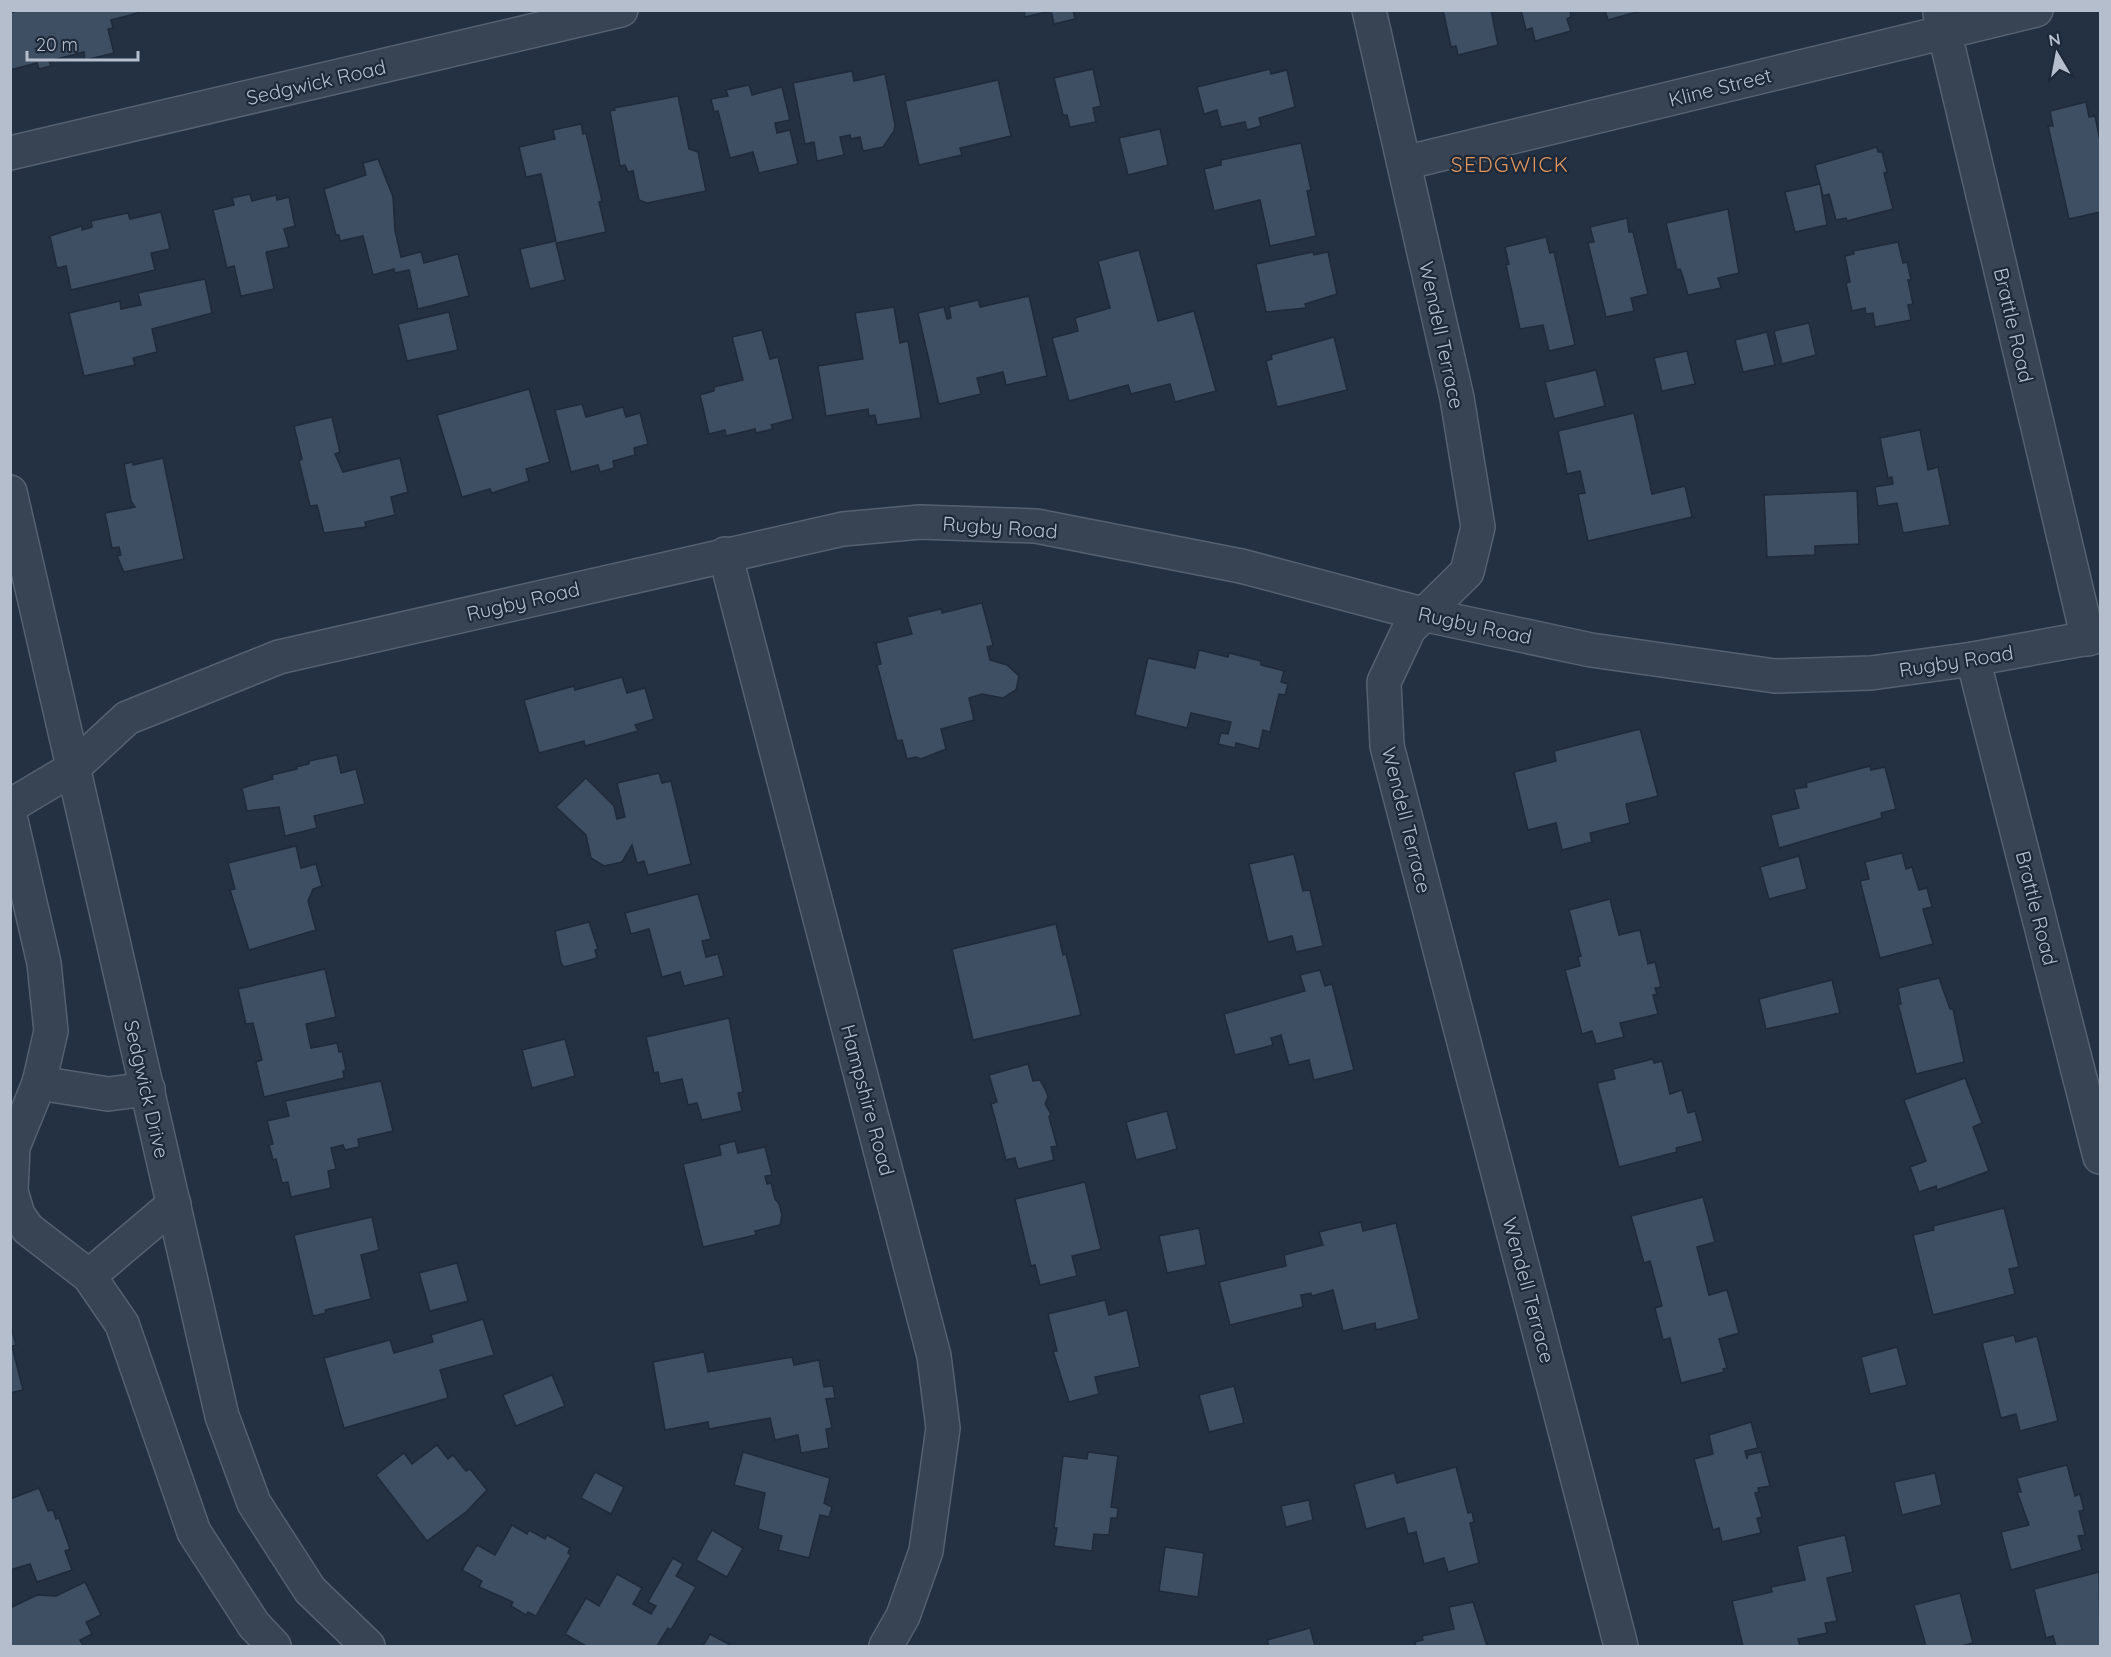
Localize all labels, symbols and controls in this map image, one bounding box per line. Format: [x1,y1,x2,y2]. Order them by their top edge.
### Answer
scale bar [27,24,138,62]
north arrow [2027,24,2087,84]
text: N [2047,28,2062,50]
text: 20 m [36,33,78,56]
street label: Sedgwick Road [244,54,388,110]
street label: Kline Street [1666,62,1774,112]
district label: SEDGWICK [1451,151,1569,177]
street label: Wendell Terrace [1414,259,1470,411]
street label: Brattle Road [1989,265,2039,385]
street label: Rugby Road [942,511,1058,543]
street label: Rugby Road [464,576,582,626]
street label: Rugby Road [1416,601,1534,649]
street label: Rugby Road [1897,640,2015,682]
street label: Wendell Terrace [1377,744,1437,896]
street label: Brattle Road [2011,848,2063,968]
street label: Sedgwick Drive [119,1017,175,1161]
street label: Hampshire Road [836,1022,900,1178]
street label: Wendell Terrace [1498,1214,1560,1366]

